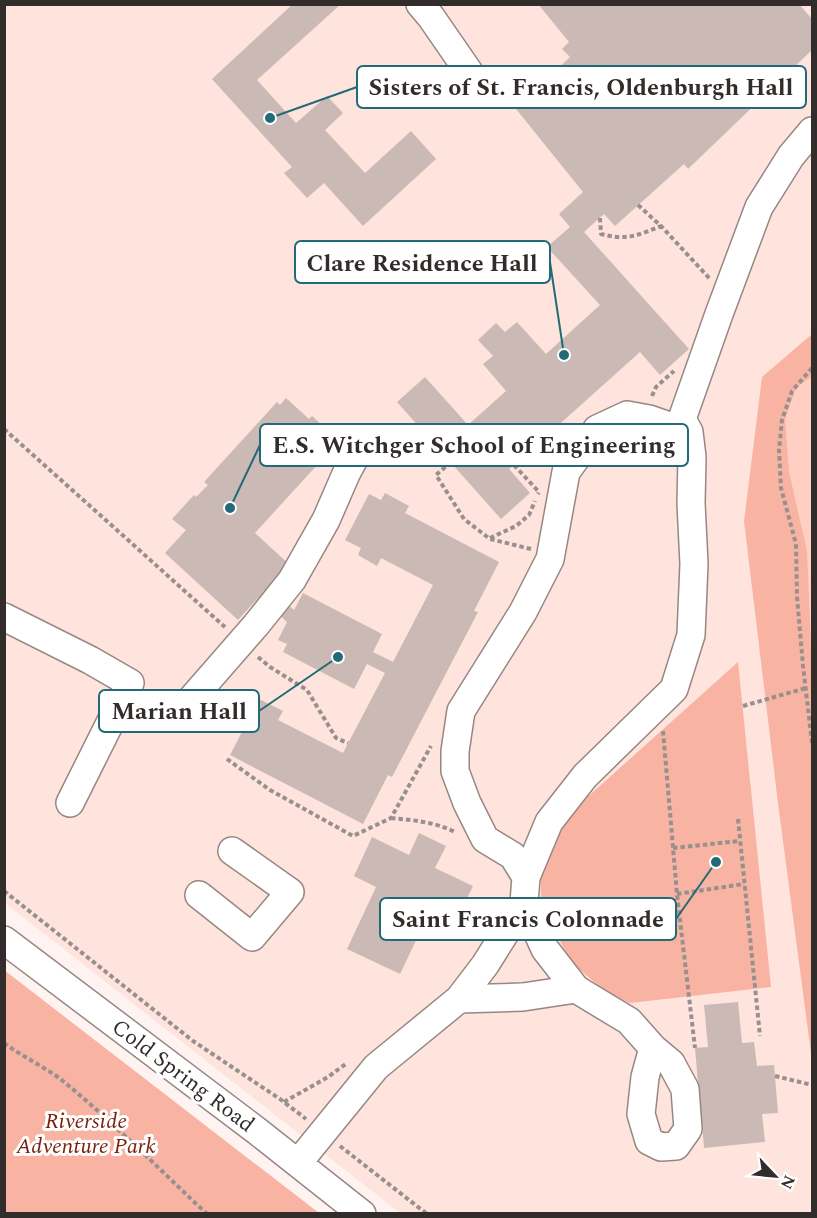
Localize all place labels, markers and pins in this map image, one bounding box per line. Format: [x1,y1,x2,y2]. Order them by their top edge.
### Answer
callout: Sisters of St. Francis, Oldenburgh Hall [357,66,806,108]
callout: Clare Residence Hall [295,241,550,283]
callout: E.S. Witchger School of Engineering [260,424,688,466]
callout: Marian Hall [99,690,259,732]
callout: Saint Francis Colonnade [380,898,676,940]

